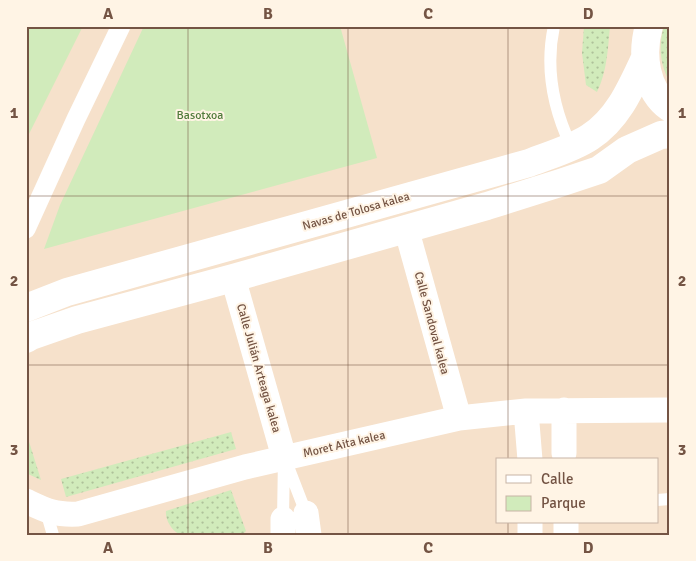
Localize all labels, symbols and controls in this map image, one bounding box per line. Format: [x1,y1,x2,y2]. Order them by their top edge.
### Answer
text: A [103,4,114,24]
text: B [263,4,273,24]
text: C [423,4,433,24]
text: D [583,4,594,24]
text: 1 [10,103,19,123]
text: 1 [678,103,687,123]
park label: Basotxoa [177,108,223,123]
street label: Navas de Tolosa kalea [301,189,411,234]
street label: Calle Sandoval kalea [411,270,452,376]
text: 2 [10,271,18,291]
text: 2 [678,271,686,291]
street label: Calle Julián Arteaga kalea [233,302,284,434]
street label: Moret Aita kalea [301,428,387,461]
text: 3 [10,440,18,460]
text: 3 [678,440,686,460]
legend [496,458,658,524]
text: Calle [541,470,574,488]
text: Parque [541,494,586,512]
text: A [103,538,114,558]
text: B [263,538,273,558]
text: C [423,538,433,558]
text: D [583,538,594,558]

